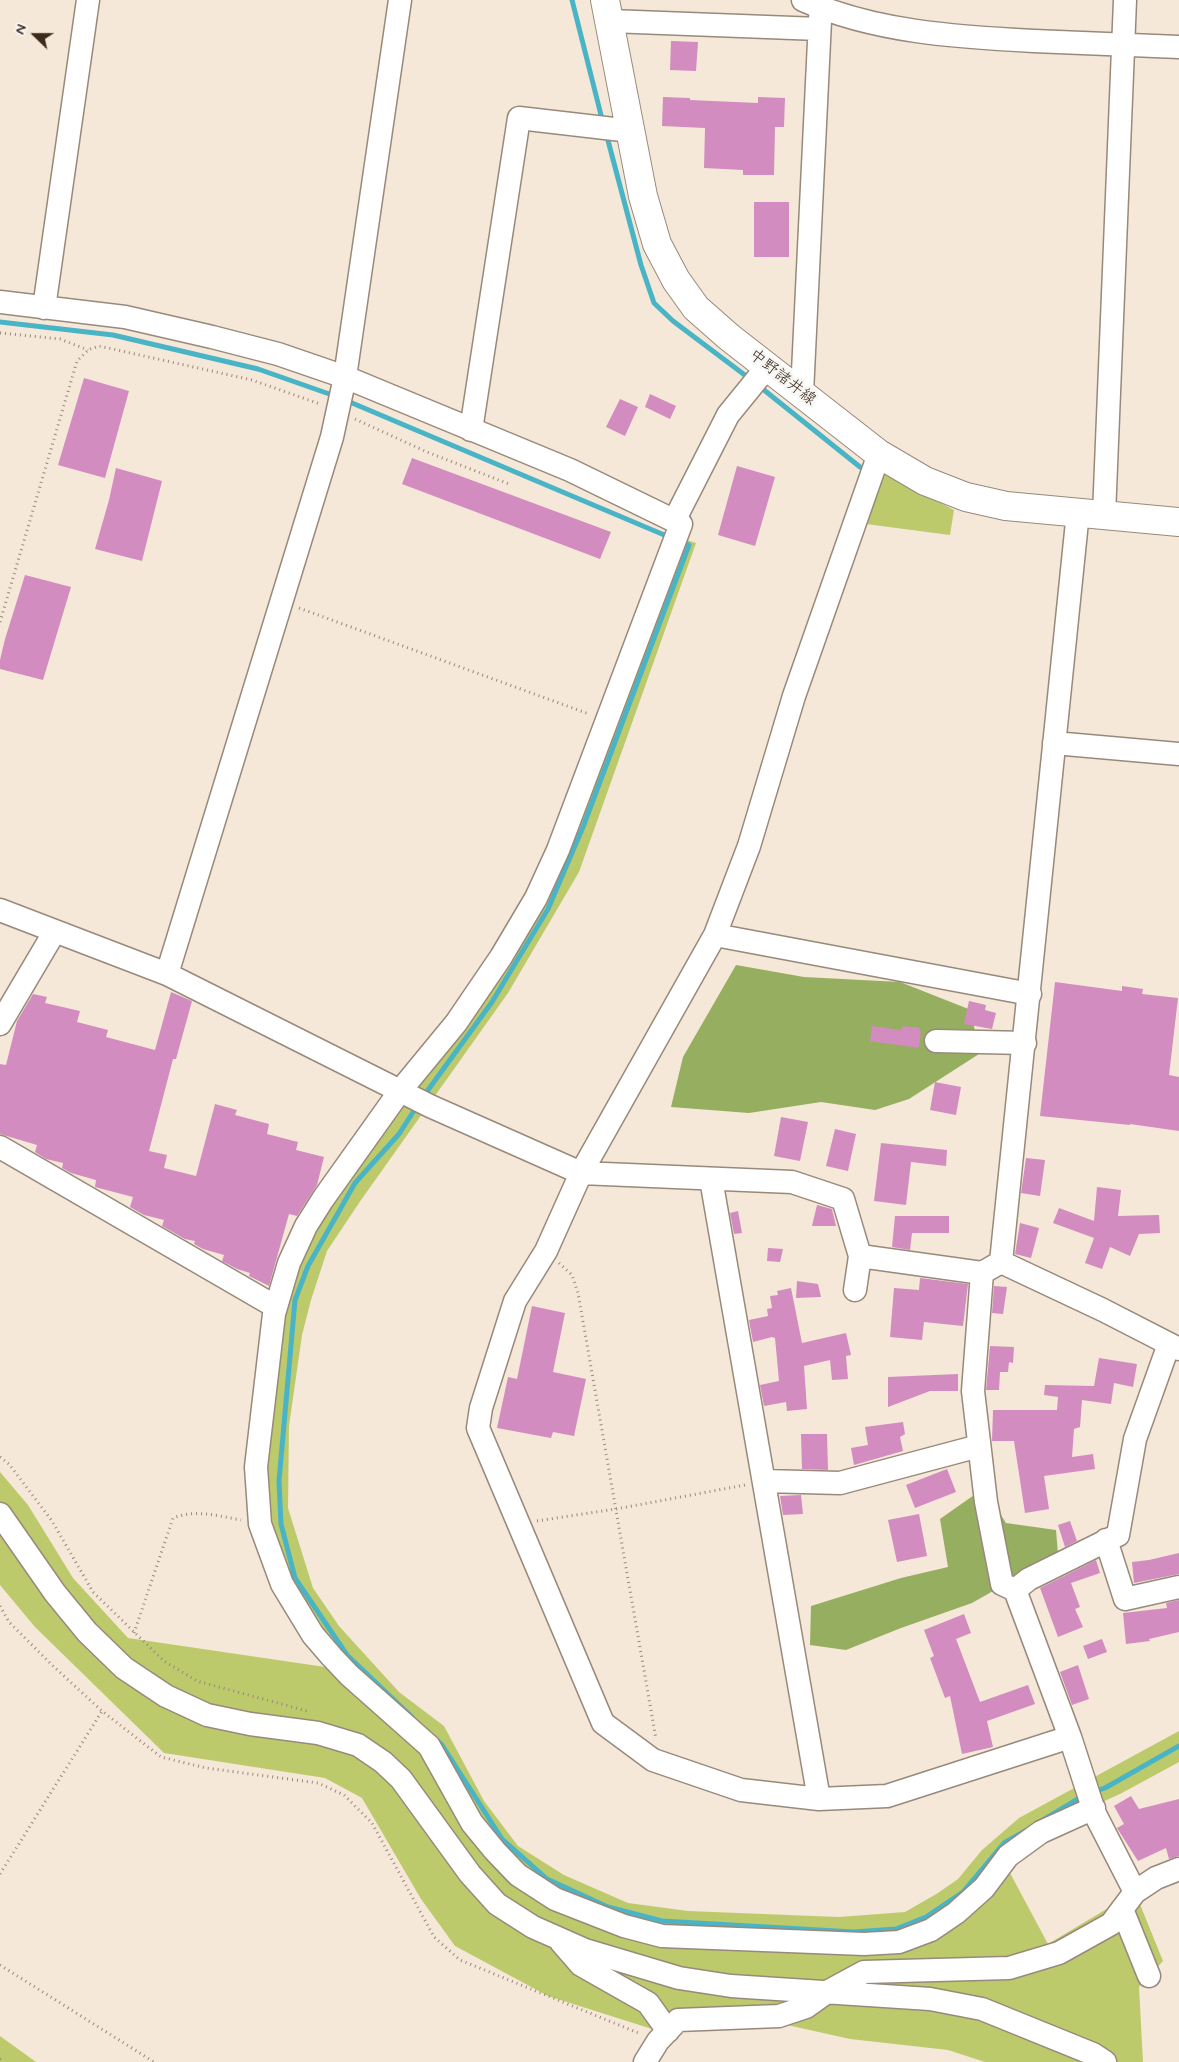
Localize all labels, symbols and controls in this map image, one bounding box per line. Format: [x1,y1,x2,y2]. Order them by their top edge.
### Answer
north arrow [10,10,60,60]
text: N [11,22,31,37]
street label: 中野諸井線 [745,346,819,410]

